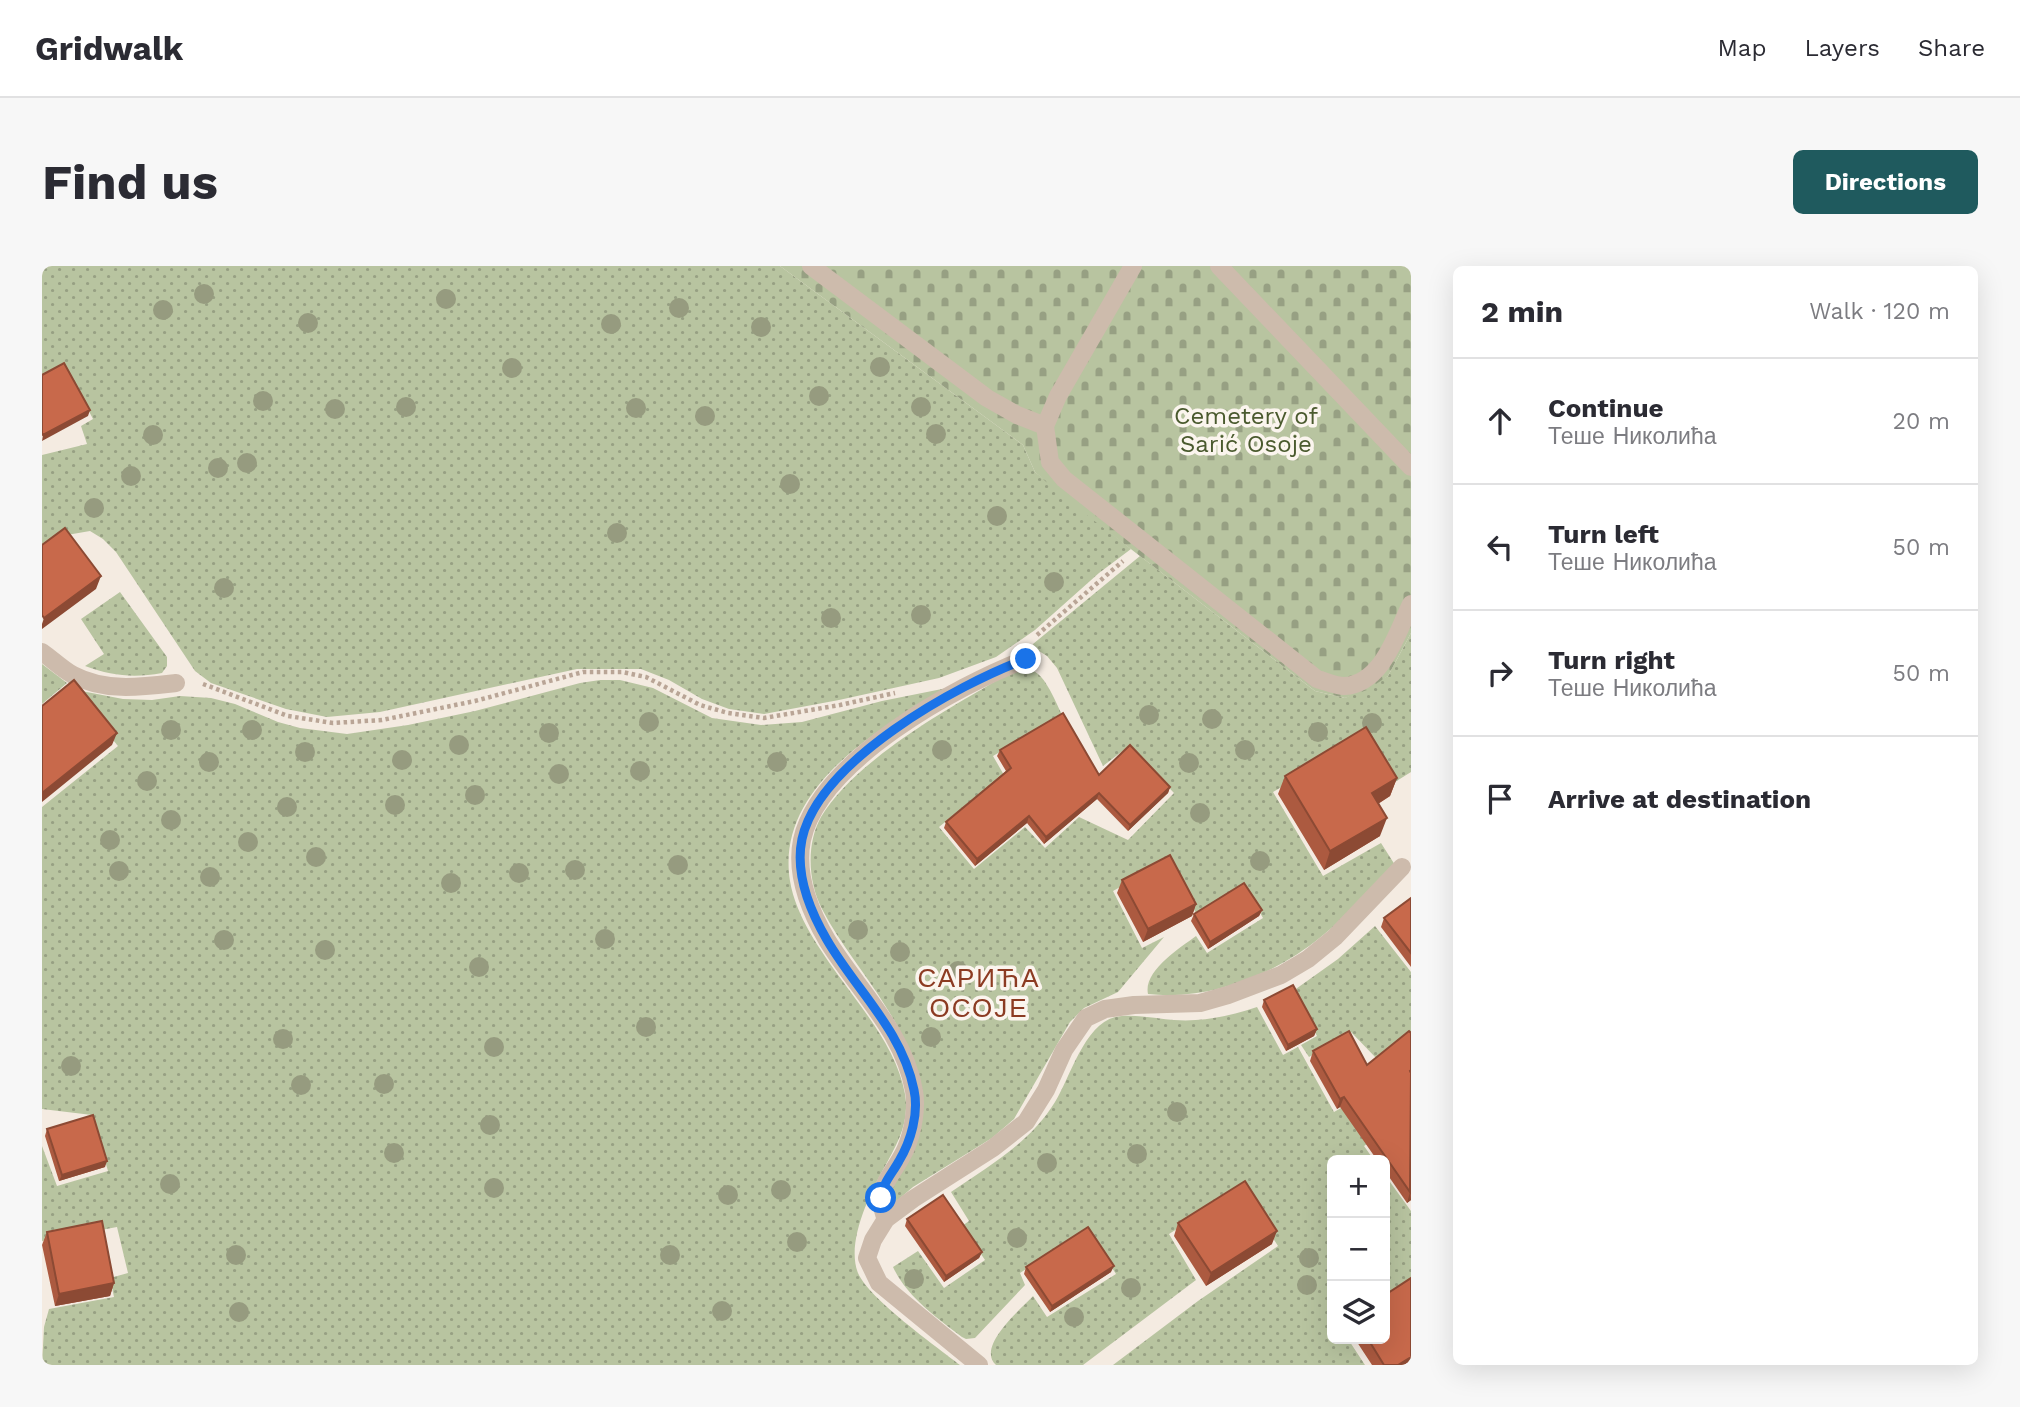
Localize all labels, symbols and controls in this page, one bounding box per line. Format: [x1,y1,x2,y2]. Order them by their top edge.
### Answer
text: Gridwalk [35,29,183,68]
text: Map [1718,34,1766,62]
text: Layers [1804,34,1880,62]
text: Share [1918,34,1985,62]
button: Directions [1793,150,1978,214]
text: Find us [42,153,218,211]
text: 2 min [1481,294,1563,329]
text: Walk · 120 m [1809,298,1950,325]
text: Continue [1548,393,1664,423]
park label: Cemetery of Sarić Osoje [1174,402,1319,458]
icon: ahead [1481,402,1519,440]
text: 20 m [1893,408,1950,435]
text: Теше Николића [1548,423,1717,450]
text: Turn left [1548,519,1659,549]
icon: left [1481,528,1519,566]
text: 50 m [1893,534,1950,561]
text: Теше Николића [1548,549,1717,576]
route end [1010,643,1041,674]
text: Turn right [1548,645,1675,675]
icon: right [1481,654,1519,692]
text: 50 m [1893,660,1950,687]
text: Теше Николића [1548,675,1717,702]
icon: arrive [1481,780,1519,818]
text: Arrive at destination [1548,784,1811,814]
district label: САРИЋА ОСОЈЕ [917,963,1041,1023]
map controls [1327,1155,1390,1344]
button: + [1327,1155,1390,1218]
route start [865,1182,896,1213]
button: − [1327,1218,1390,1281]
button: layers [1327,1281,1390,1344]

